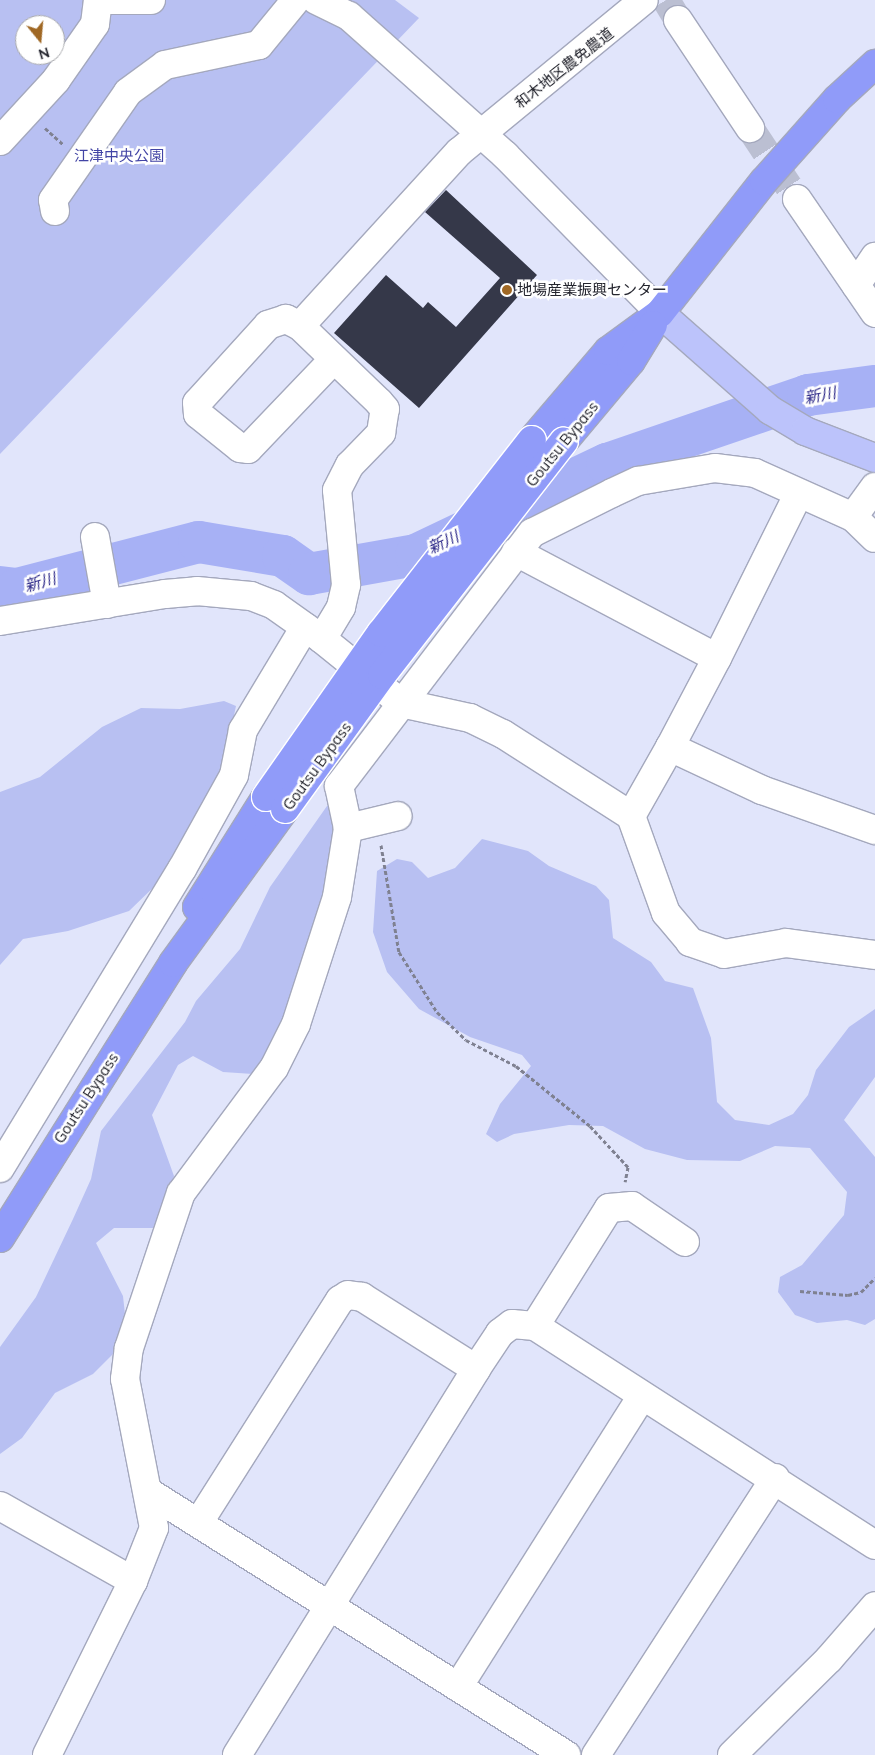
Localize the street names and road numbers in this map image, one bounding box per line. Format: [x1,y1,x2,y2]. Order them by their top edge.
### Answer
street label: 和木地区農免農道 [511,24,617,112]
street label: Goutsu Bypass [522,398,602,490]
street label: Goutsu Bypass [279,718,355,814]
street label: Goutsu Bypass [50,1049,122,1147]

